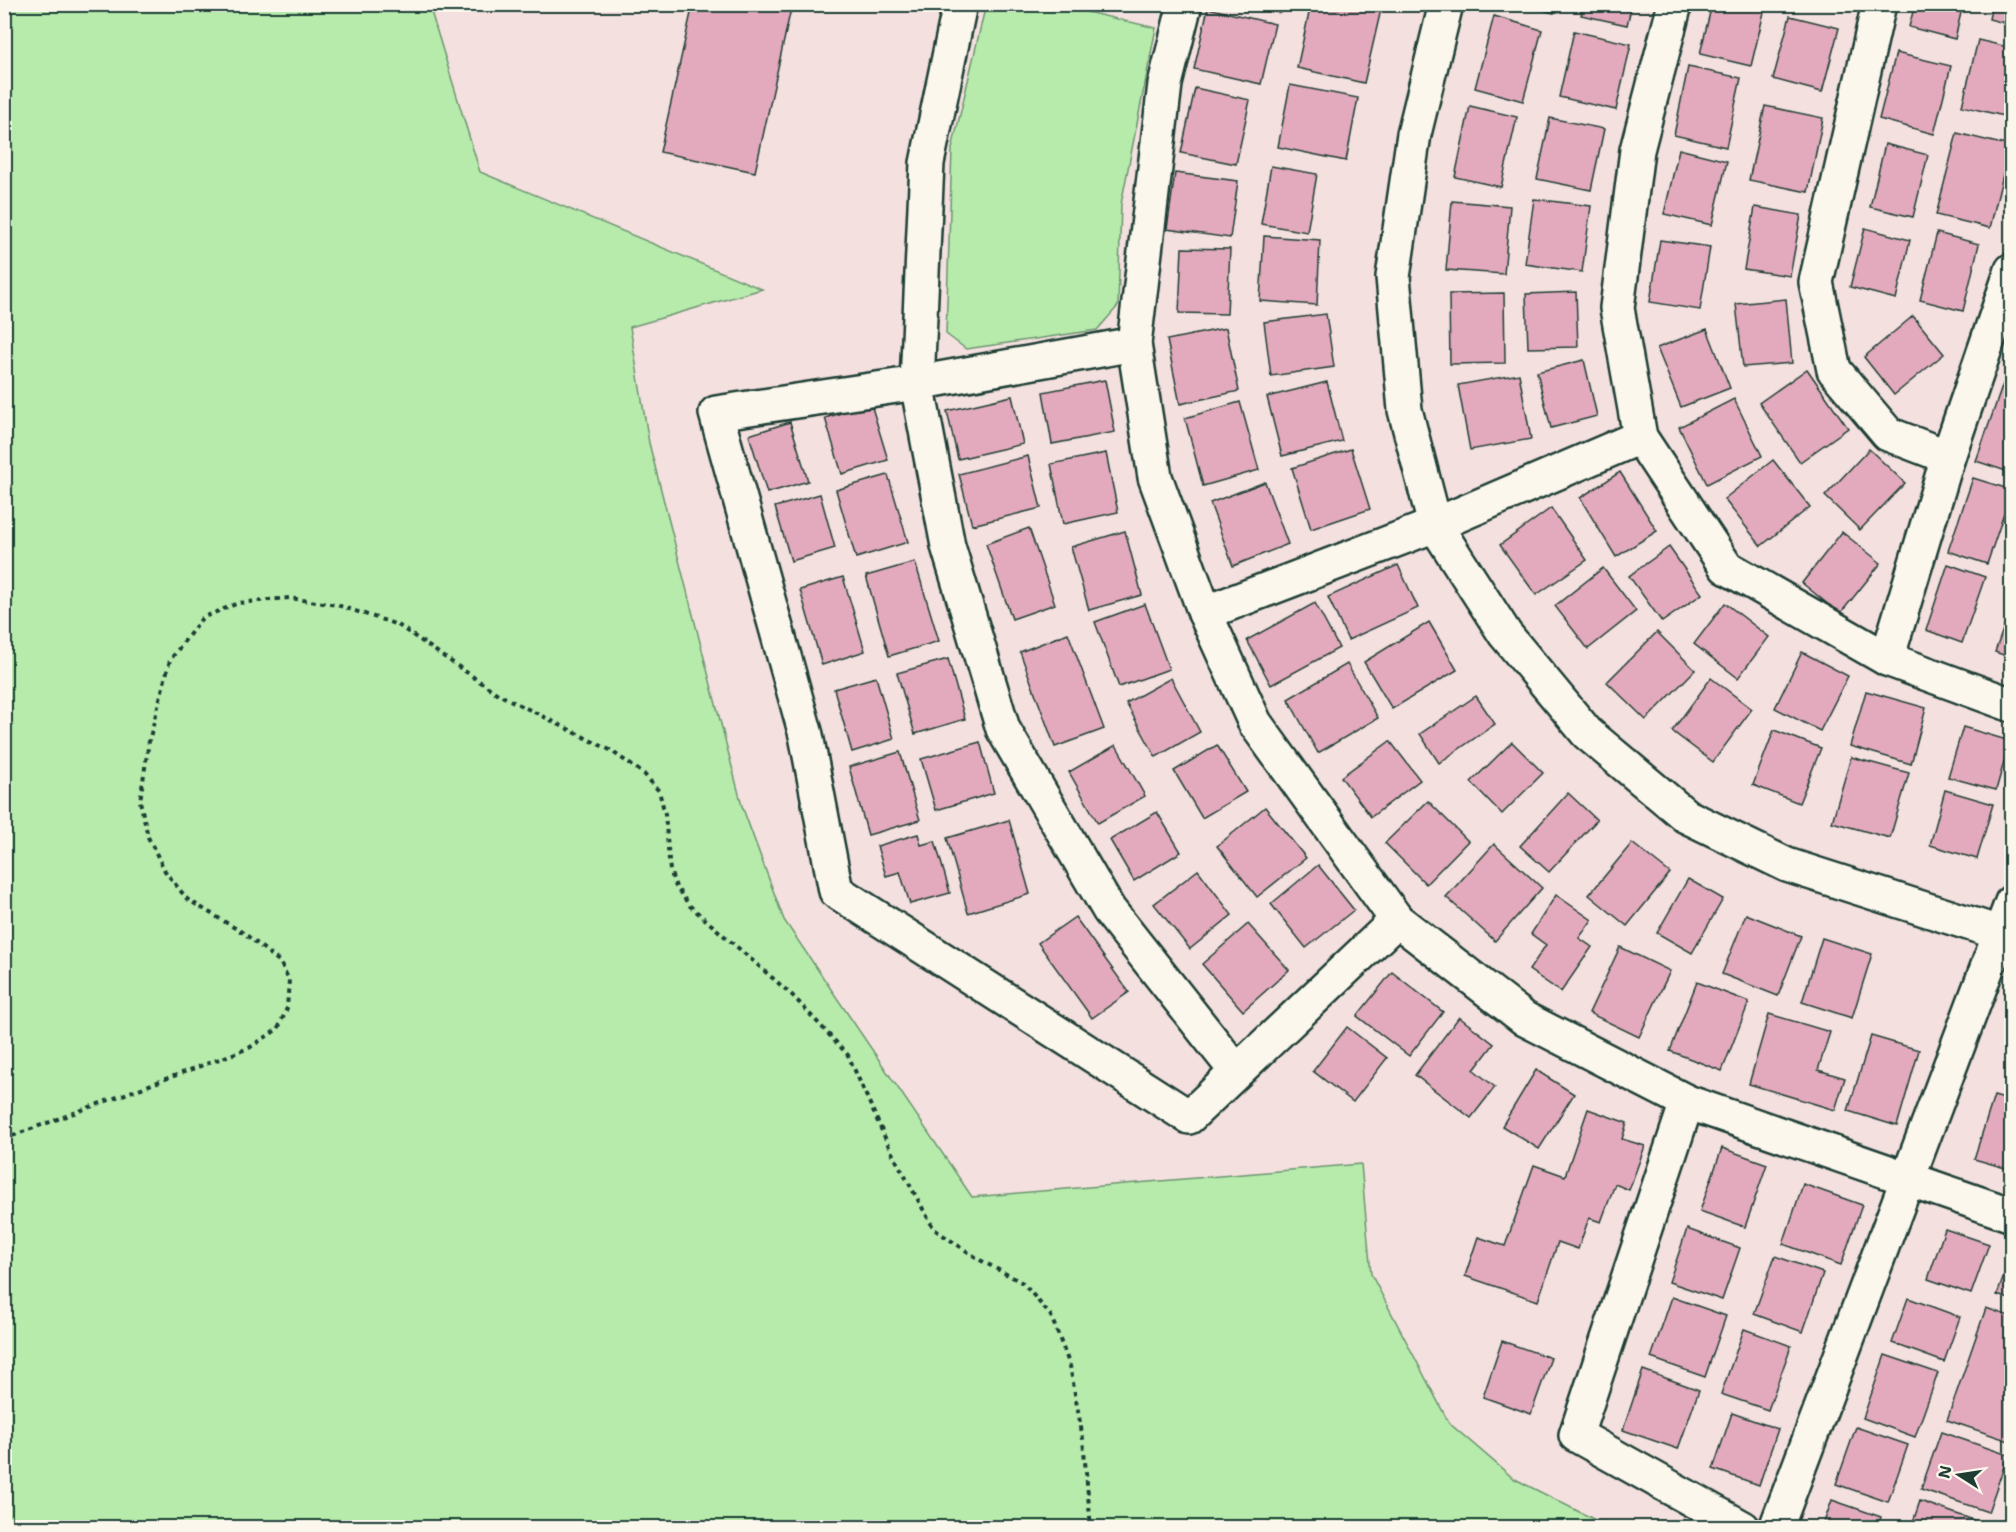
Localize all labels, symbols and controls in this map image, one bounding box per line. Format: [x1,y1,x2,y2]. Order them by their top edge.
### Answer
north arrow [1929,1445,1989,1505]
text: N [1933,1464,1956,1480]

